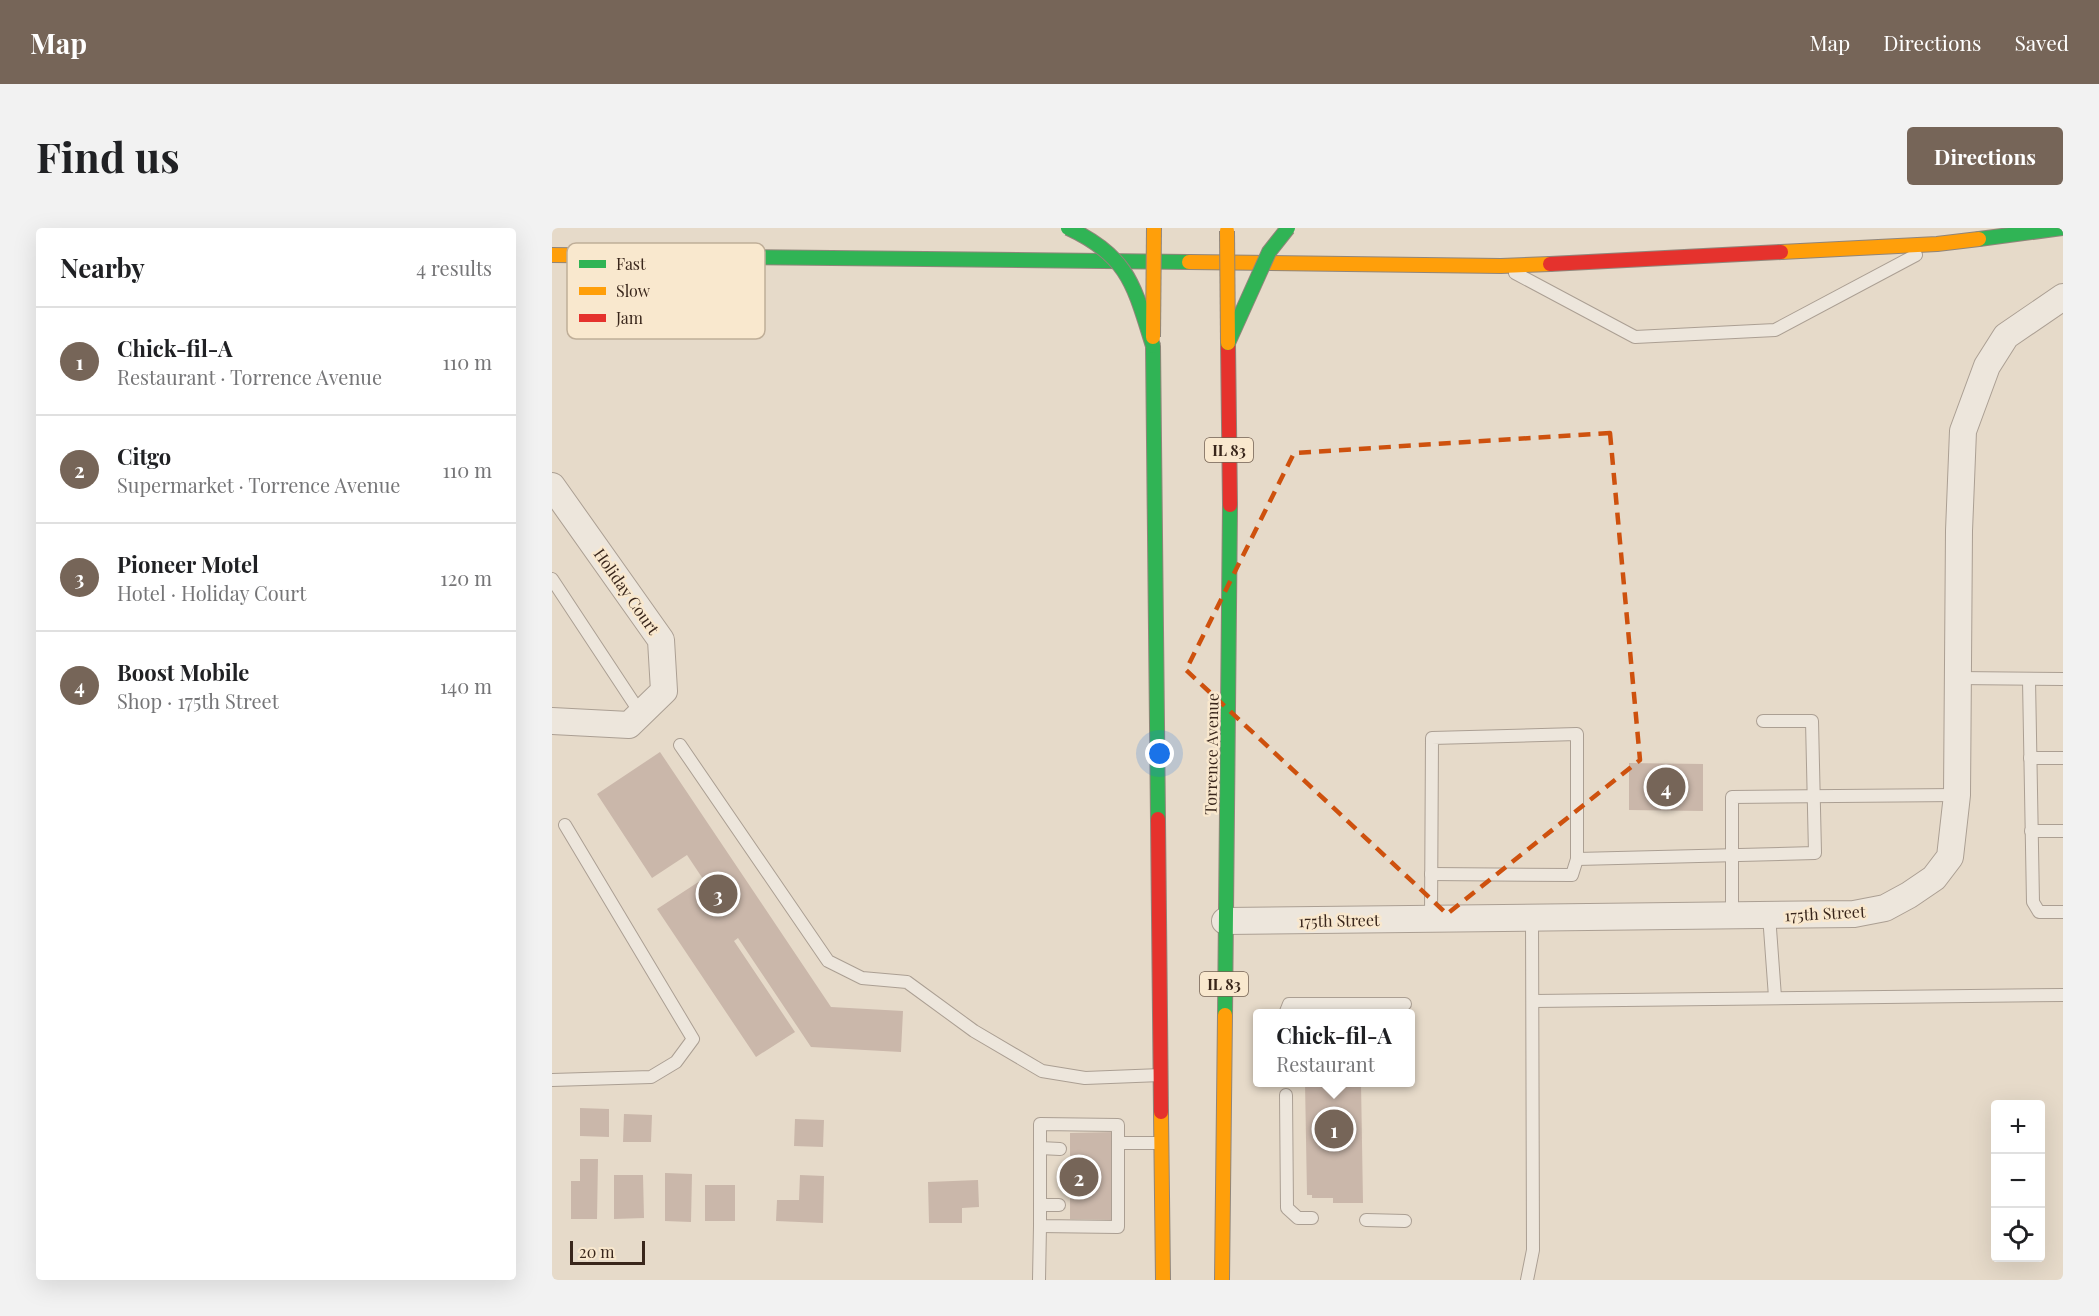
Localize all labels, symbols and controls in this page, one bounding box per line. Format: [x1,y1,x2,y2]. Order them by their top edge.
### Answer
text: Map [30,24,87,61]
text: Map [1809,28,1850,56]
text: Directions [1883,28,1981,56]
text: Saved [2014,28,2069,56]
button: Directions [1907,127,2063,185]
text: Find us [36,128,180,184]
legend [567,243,765,339]
text: Nearby [60,250,145,285]
text: Fast [616,253,646,274]
text: 4 results [416,254,492,281]
text: Slow [616,280,651,301]
text: Jam [615,307,643,328]
text: Chick-fil-A [117,333,233,363]
text: 1 [76,348,83,375]
text: 110 m [442,348,492,375]
text: Restaurant · Torrence Avenue [117,363,382,390]
road number: IL 83 [1205,438,1253,462]
text: Citgo [117,441,171,471]
text: 2 [74,456,85,483]
text: 110 m [442,456,492,483]
text: Supermarket · Torrence Avenue [117,471,400,498]
street label: Holiday Court [590,544,665,638]
text: Pioneer Motel [117,549,259,579]
text: 3 [75,564,84,591]
text: 120 m [440,564,492,591]
text: Hotel · Holiday Court [117,579,306,606]
text: Boost Mobile [117,657,249,687]
text: 4 [74,672,85,699]
text: 140 m [440,672,492,699]
text: Shop · 175th Street [117,687,279,714]
street label: Torrence Avenue [1199,693,1223,815]
your location [1145,739,1174,768]
pin: 4 [1646,764,1686,810]
pin: 3 [698,872,738,916]
street label: 175th Street [1784,900,1866,926]
street label: 175th Street [1298,909,1380,931]
road number: IL 83 [1200,972,1248,996]
popup [1253,1009,1415,1087]
text: Chick-fil-A [1276,1020,1392,1050]
text: Restaurant [1276,1050,1375,1077]
map controls [1991,1100,2045,1262]
button: + [1991,1100,2045,1154]
pin: 1 [1314,1106,1354,1152]
pin: 2 [1060,1154,1098,1200]
button: − [1991,1154,2045,1208]
button: locate [1991,1208,2045,1262]
scale bar [570,1238,645,1266]
text: 20 m [579,1241,614,1262]

